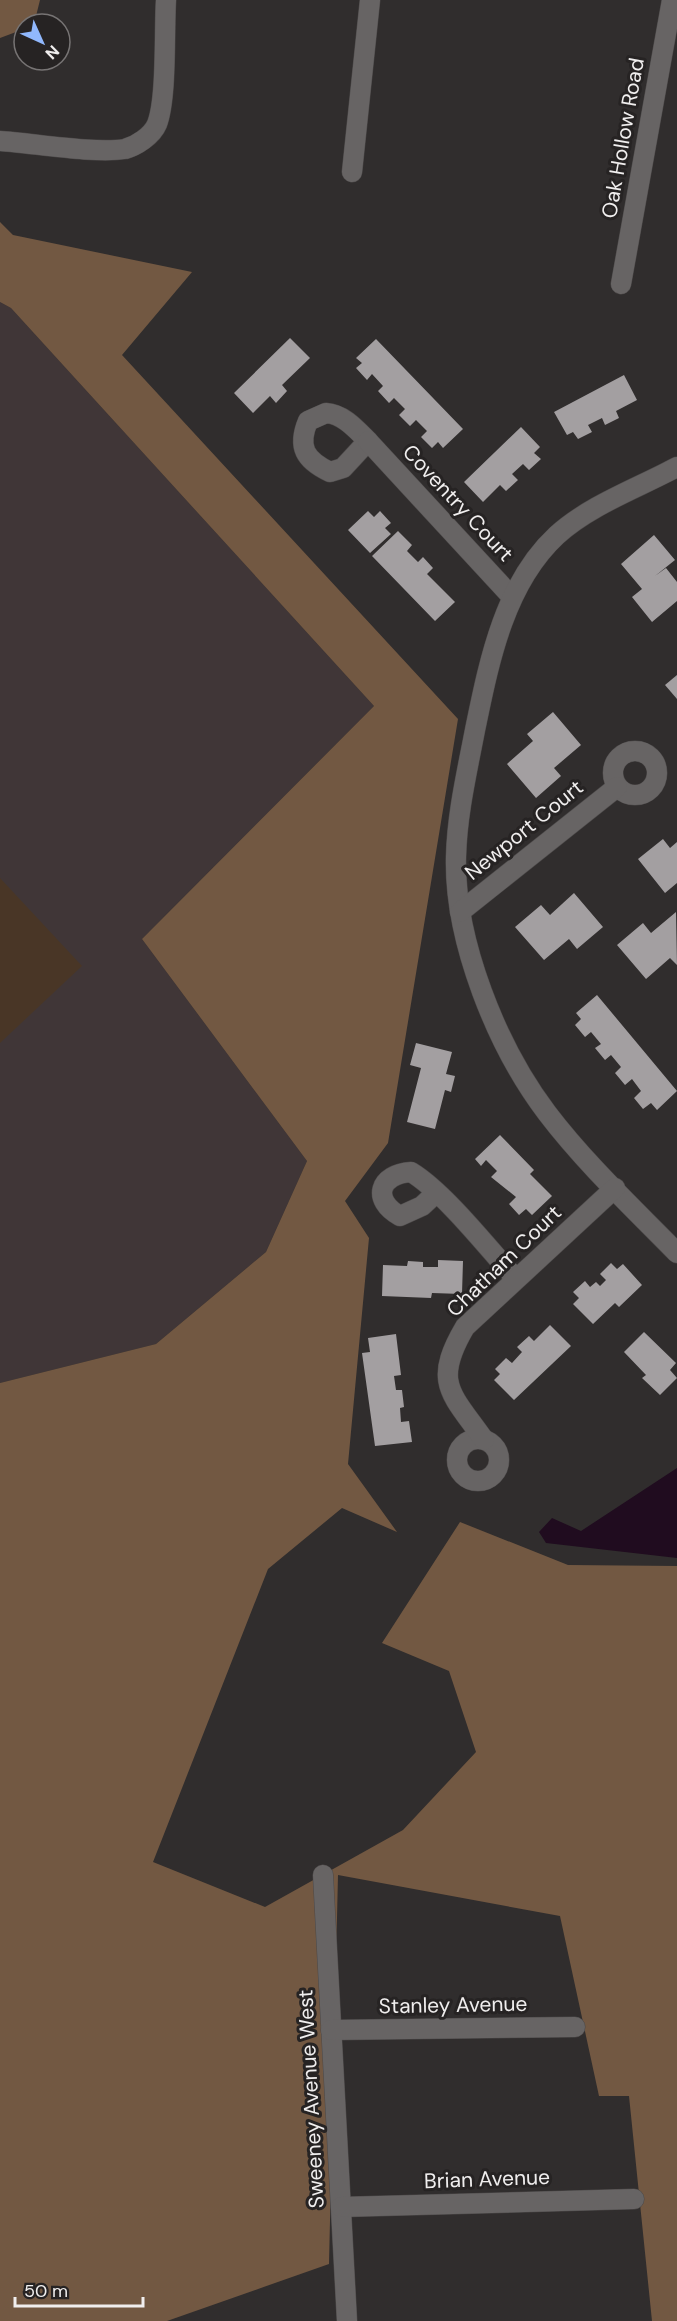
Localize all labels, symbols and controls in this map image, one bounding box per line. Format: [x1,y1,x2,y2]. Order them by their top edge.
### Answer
north arrow [12,12,72,72]
text: N [41,41,64,64]
street label: Oak Hollow Road [595,56,651,220]
street label: Coventry Court [396,438,520,568]
street label: Newport Court [459,774,589,886]
street label: Chatham Court [440,1199,568,1323]
street label: Sweeney Avenue West [291,1989,331,2209]
street label: Stanley Avenue [378,1990,528,2020]
street label: Brian Avenue [424,2163,550,2195]
scale bar [15,2270,142,2308]
text: 50 m [24,2279,68,2303]

